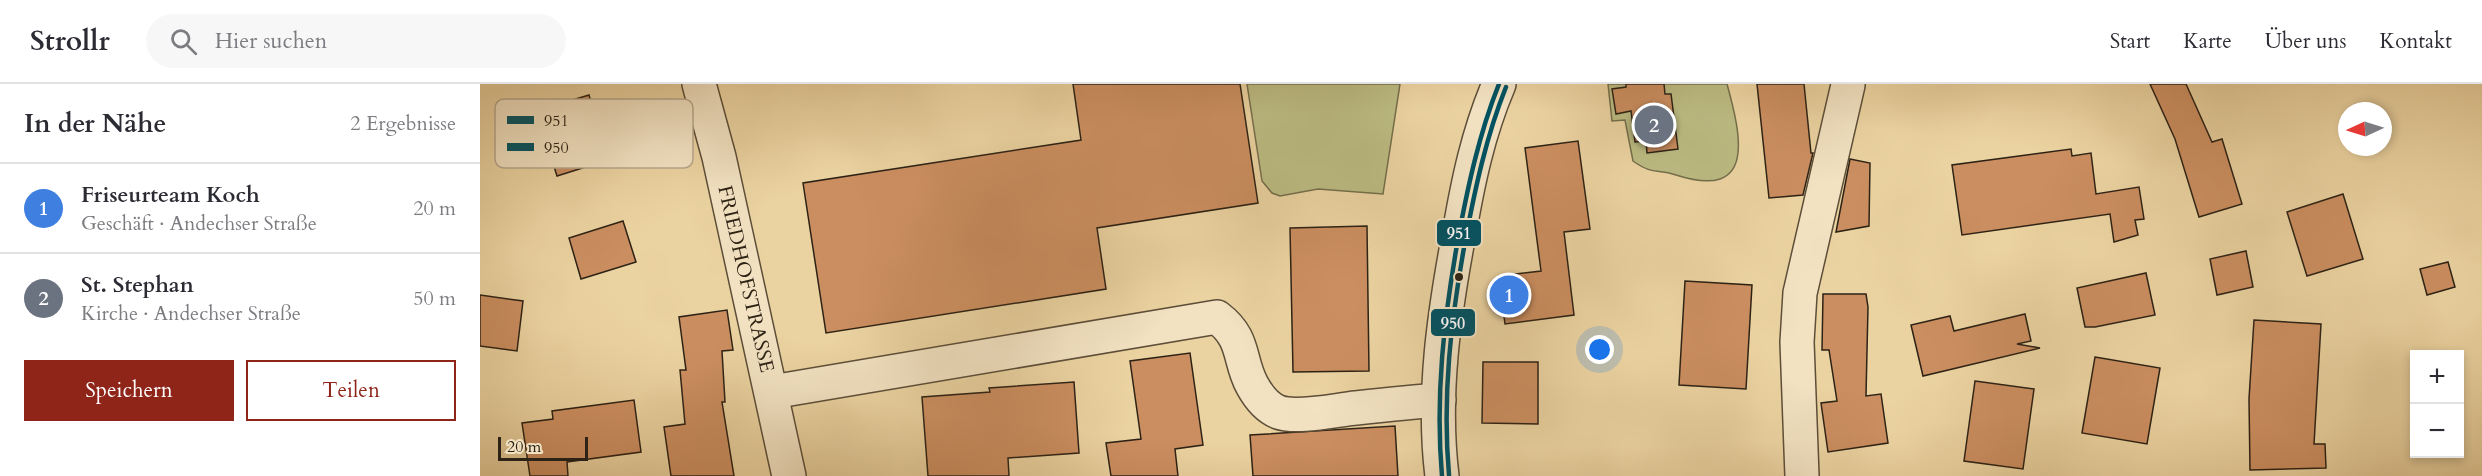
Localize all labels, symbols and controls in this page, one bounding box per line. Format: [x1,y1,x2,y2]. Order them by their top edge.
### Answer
search box [146,14,566,68]
text: Strollr [30,22,110,60]
icon: search [167,25,200,58]
text: Hier suchen [215,26,327,56]
text: Start [2110,27,2150,56]
text: Karte [2183,27,2232,56]
text: Über uns [2265,27,2347,56]
text: Kontakt [2380,27,2452,56]
legend [495,99,693,168]
pin: 2 [1634,102,1674,147]
north arrow [2338,102,2392,156]
text: In der Nähe [24,106,166,141]
text: 2 Ergebnisse [350,110,456,137]
text: 951 [544,110,569,132]
text: 950 [544,137,569,159]
text: Friseurteam Koch [81,180,260,210]
street label: FRIEDHOFSTRASSE [711,183,781,375]
text: 1 [38,195,49,222]
text: 20 m [413,195,456,222]
text: Geschäft · Andechser Straße [81,210,317,237]
line badge: 951 [1436,219,1482,247]
text: 951 [1447,223,1471,245]
text: St. Stephan [81,270,194,300]
unlabelled marker [1453,271,1465,283]
pin: 1 [1490,272,1528,318]
text: 2 [38,285,49,312]
text: 50 m [413,285,456,312]
text: Kirche · Andechser Straße [81,300,301,327]
line badge: 950 [1430,308,1476,337]
text: 950 [1441,313,1465,335]
your location [1585,335,1614,364]
map controls [2410,350,2464,458]
button: + [2410,350,2464,404]
button: Speichern [24,360,234,421]
button: Teilen [246,360,456,421]
button: − [2410,404,2464,458]
scale bar [498,434,588,462]
text: 20 m [507,436,541,458]

